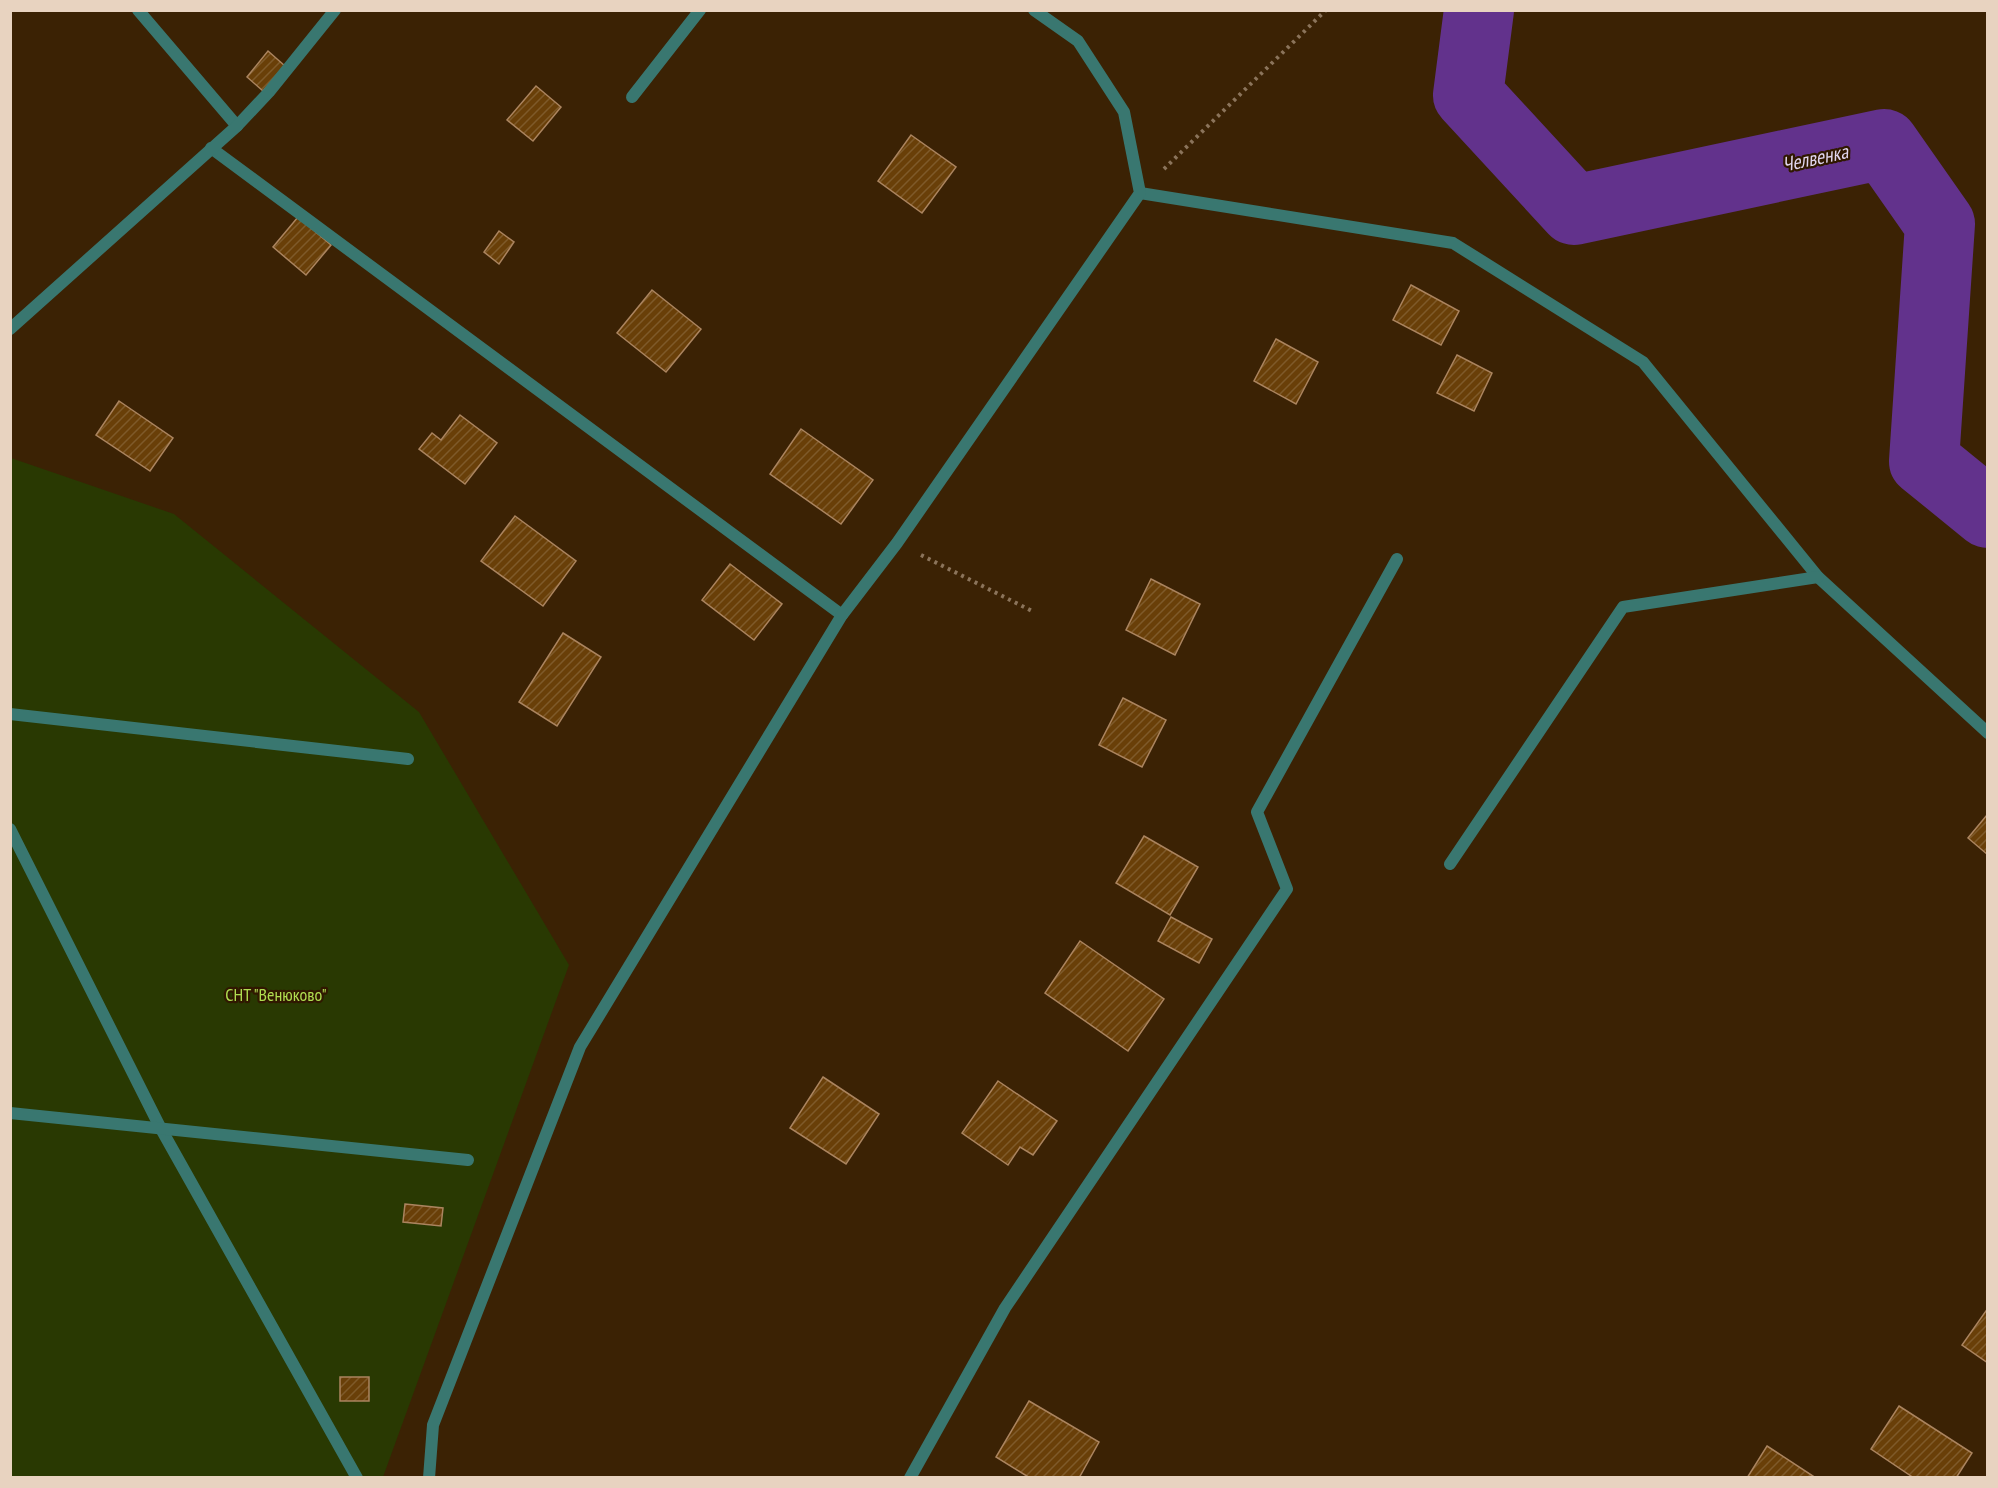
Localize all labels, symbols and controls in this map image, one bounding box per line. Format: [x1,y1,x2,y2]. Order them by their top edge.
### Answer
water label: Челвенка [1780,138,1851,178]
park label: СНТ "Венюково" [225,983,327,1006]

